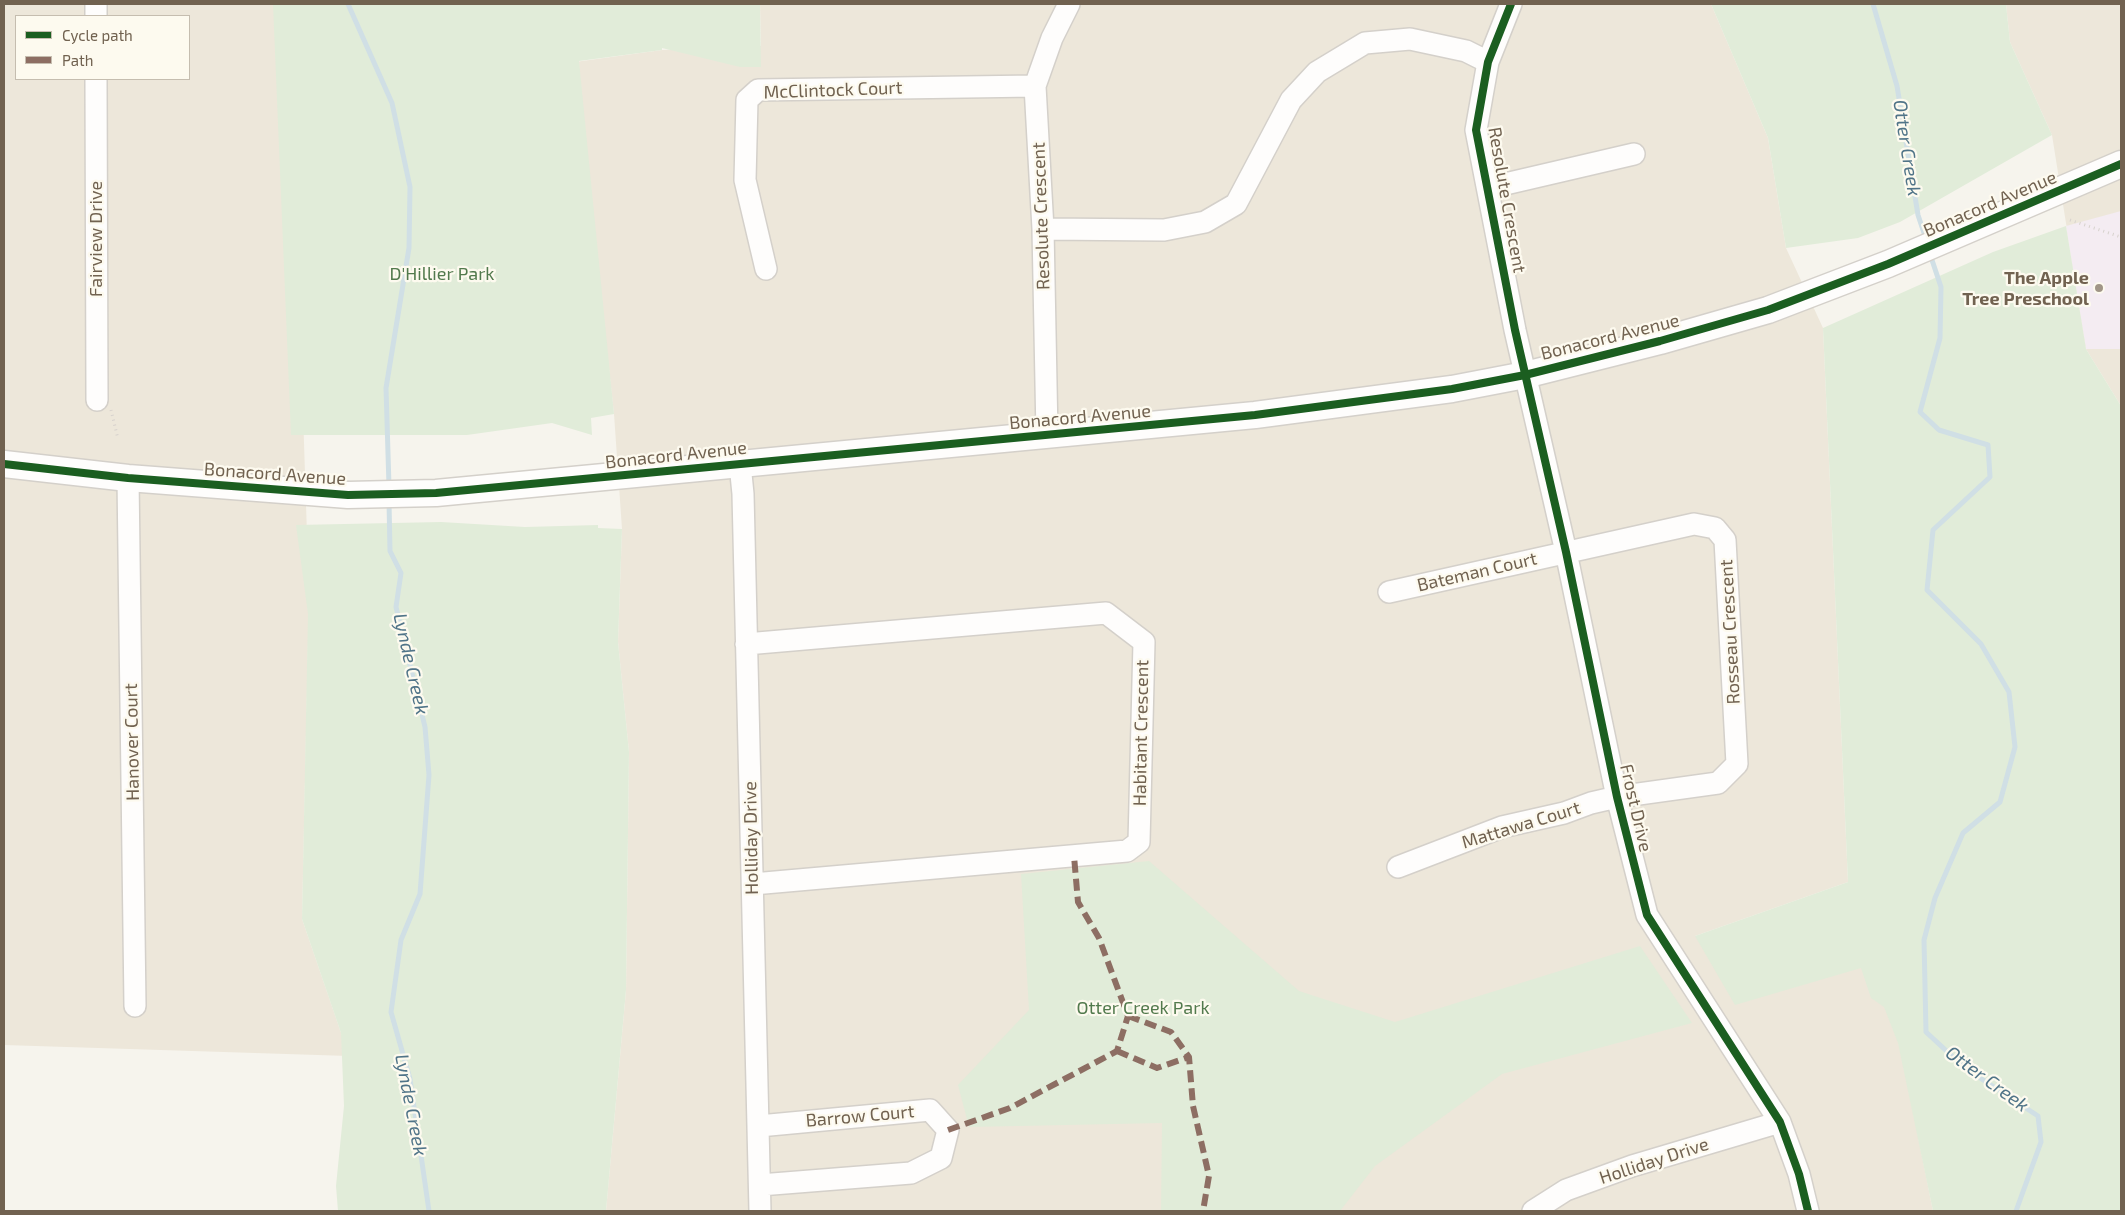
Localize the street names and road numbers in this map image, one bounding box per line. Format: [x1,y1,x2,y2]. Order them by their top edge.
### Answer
street label: McClintock Court [763,77,903,103]
street label: Resolute Crescent [1484,125,1530,275]
street label: Resolute Crescent [1028,142,1054,290]
street label: Bonacord Avenue [1920,166,2060,242]
street label: Fairview Drive [85,181,107,297]
street label: Bonacord Avenue [1538,309,1682,365]
street label: Bonacord Avenue [1008,400,1152,434]
street label: Bonacord Avenue [604,437,748,473]
street label: Bonacord Avenue [203,458,347,490]
street label: Bateman Court [1415,548,1539,596]
street label: Rosseau Crescent [1715,559,1745,705]
street label: Habitant Crescent [1129,660,1153,806]
street label: Hanover Court [120,683,144,801]
street label: Frost Drive [1615,762,1657,854]
street label: Holliday Drive [739,781,763,895]
street label: Mattawa Court [1459,797,1583,853]
street label: Barrow Court [805,1100,915,1132]
street label: Holliday Drive [1597,1133,1711,1189]

